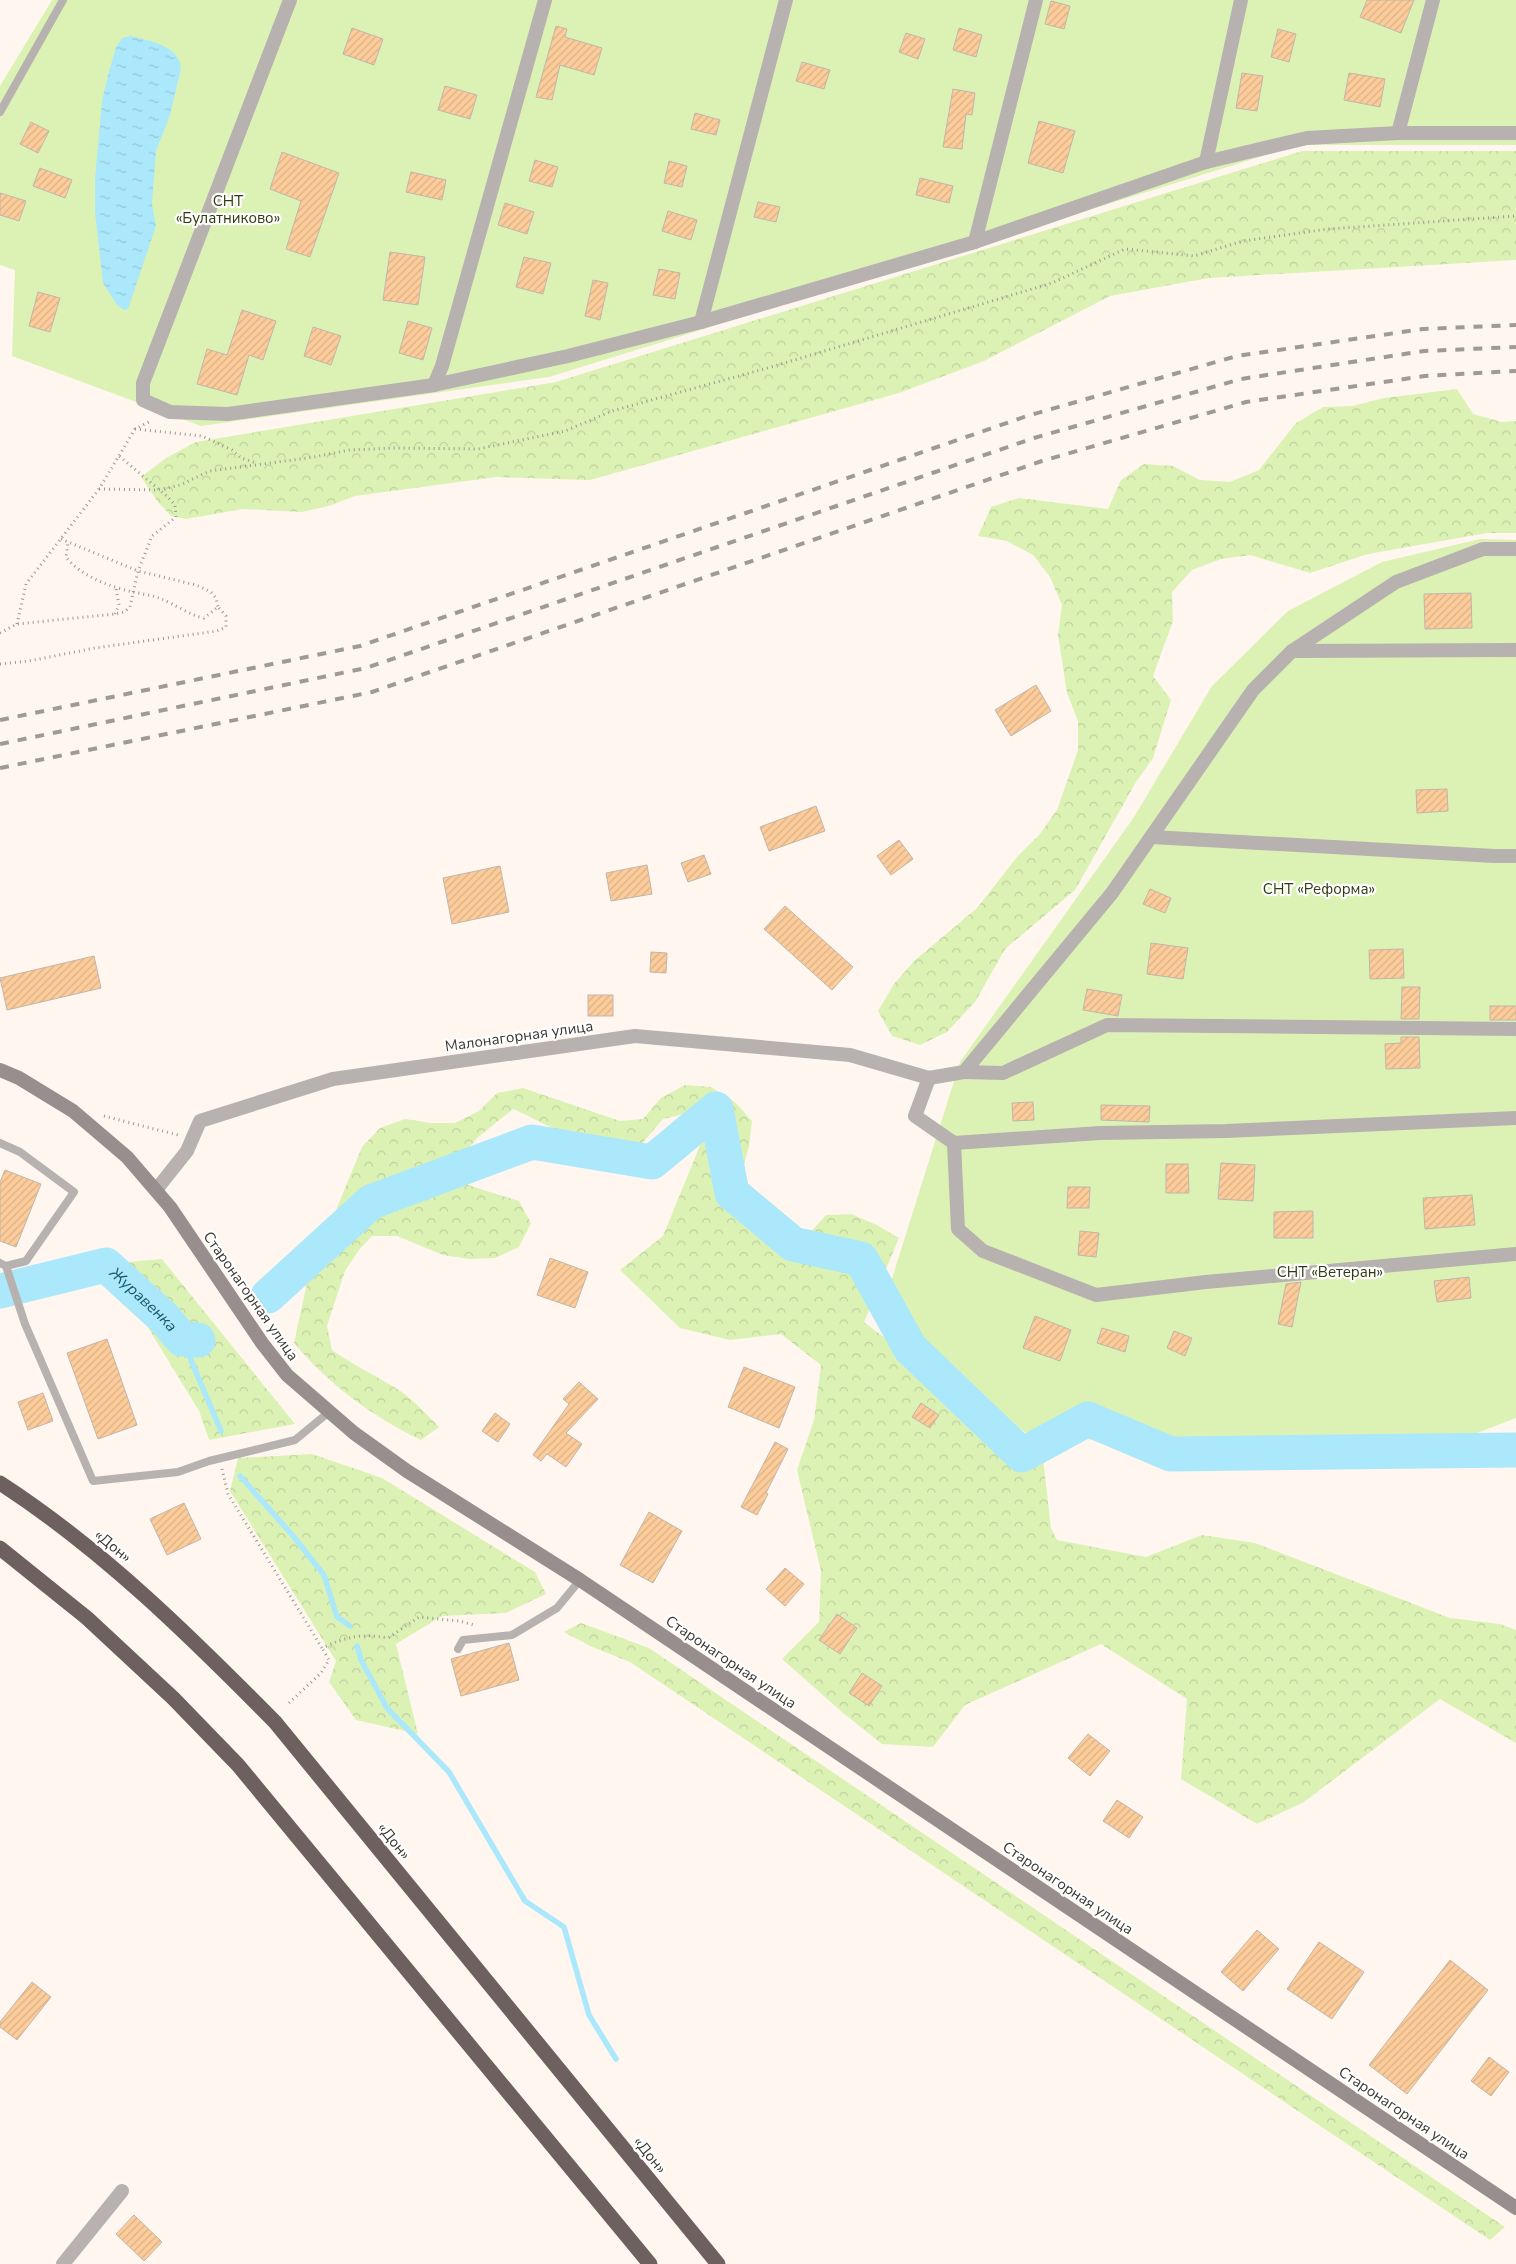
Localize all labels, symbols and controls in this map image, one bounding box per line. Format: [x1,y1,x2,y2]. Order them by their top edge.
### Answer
park label: СНТ «Булатниково» [176,191,280,228]
park label: СНТ «Реформа» [1263,879,1375,899]
street label: Малонагорная улица [444,1016,594,1056]
street label: Старонагорная улица [199,1227,303,1365]
water label: Журавенка [104,1262,182,1337]
park label: СНТ «Ветеран» [1277,1262,1383,1282]
street label: «Дон» [90,1525,136,1567]
street label: Старонагорная улица [662,1611,800,1713]
street label: «Дон» [373,1818,415,1864]
street label: Старонагорная улица [999,1837,1137,1939]
street label: Старонагорная улица [1335,2062,1473,2164]
street label: «Дон» [629,2132,671,2178]

